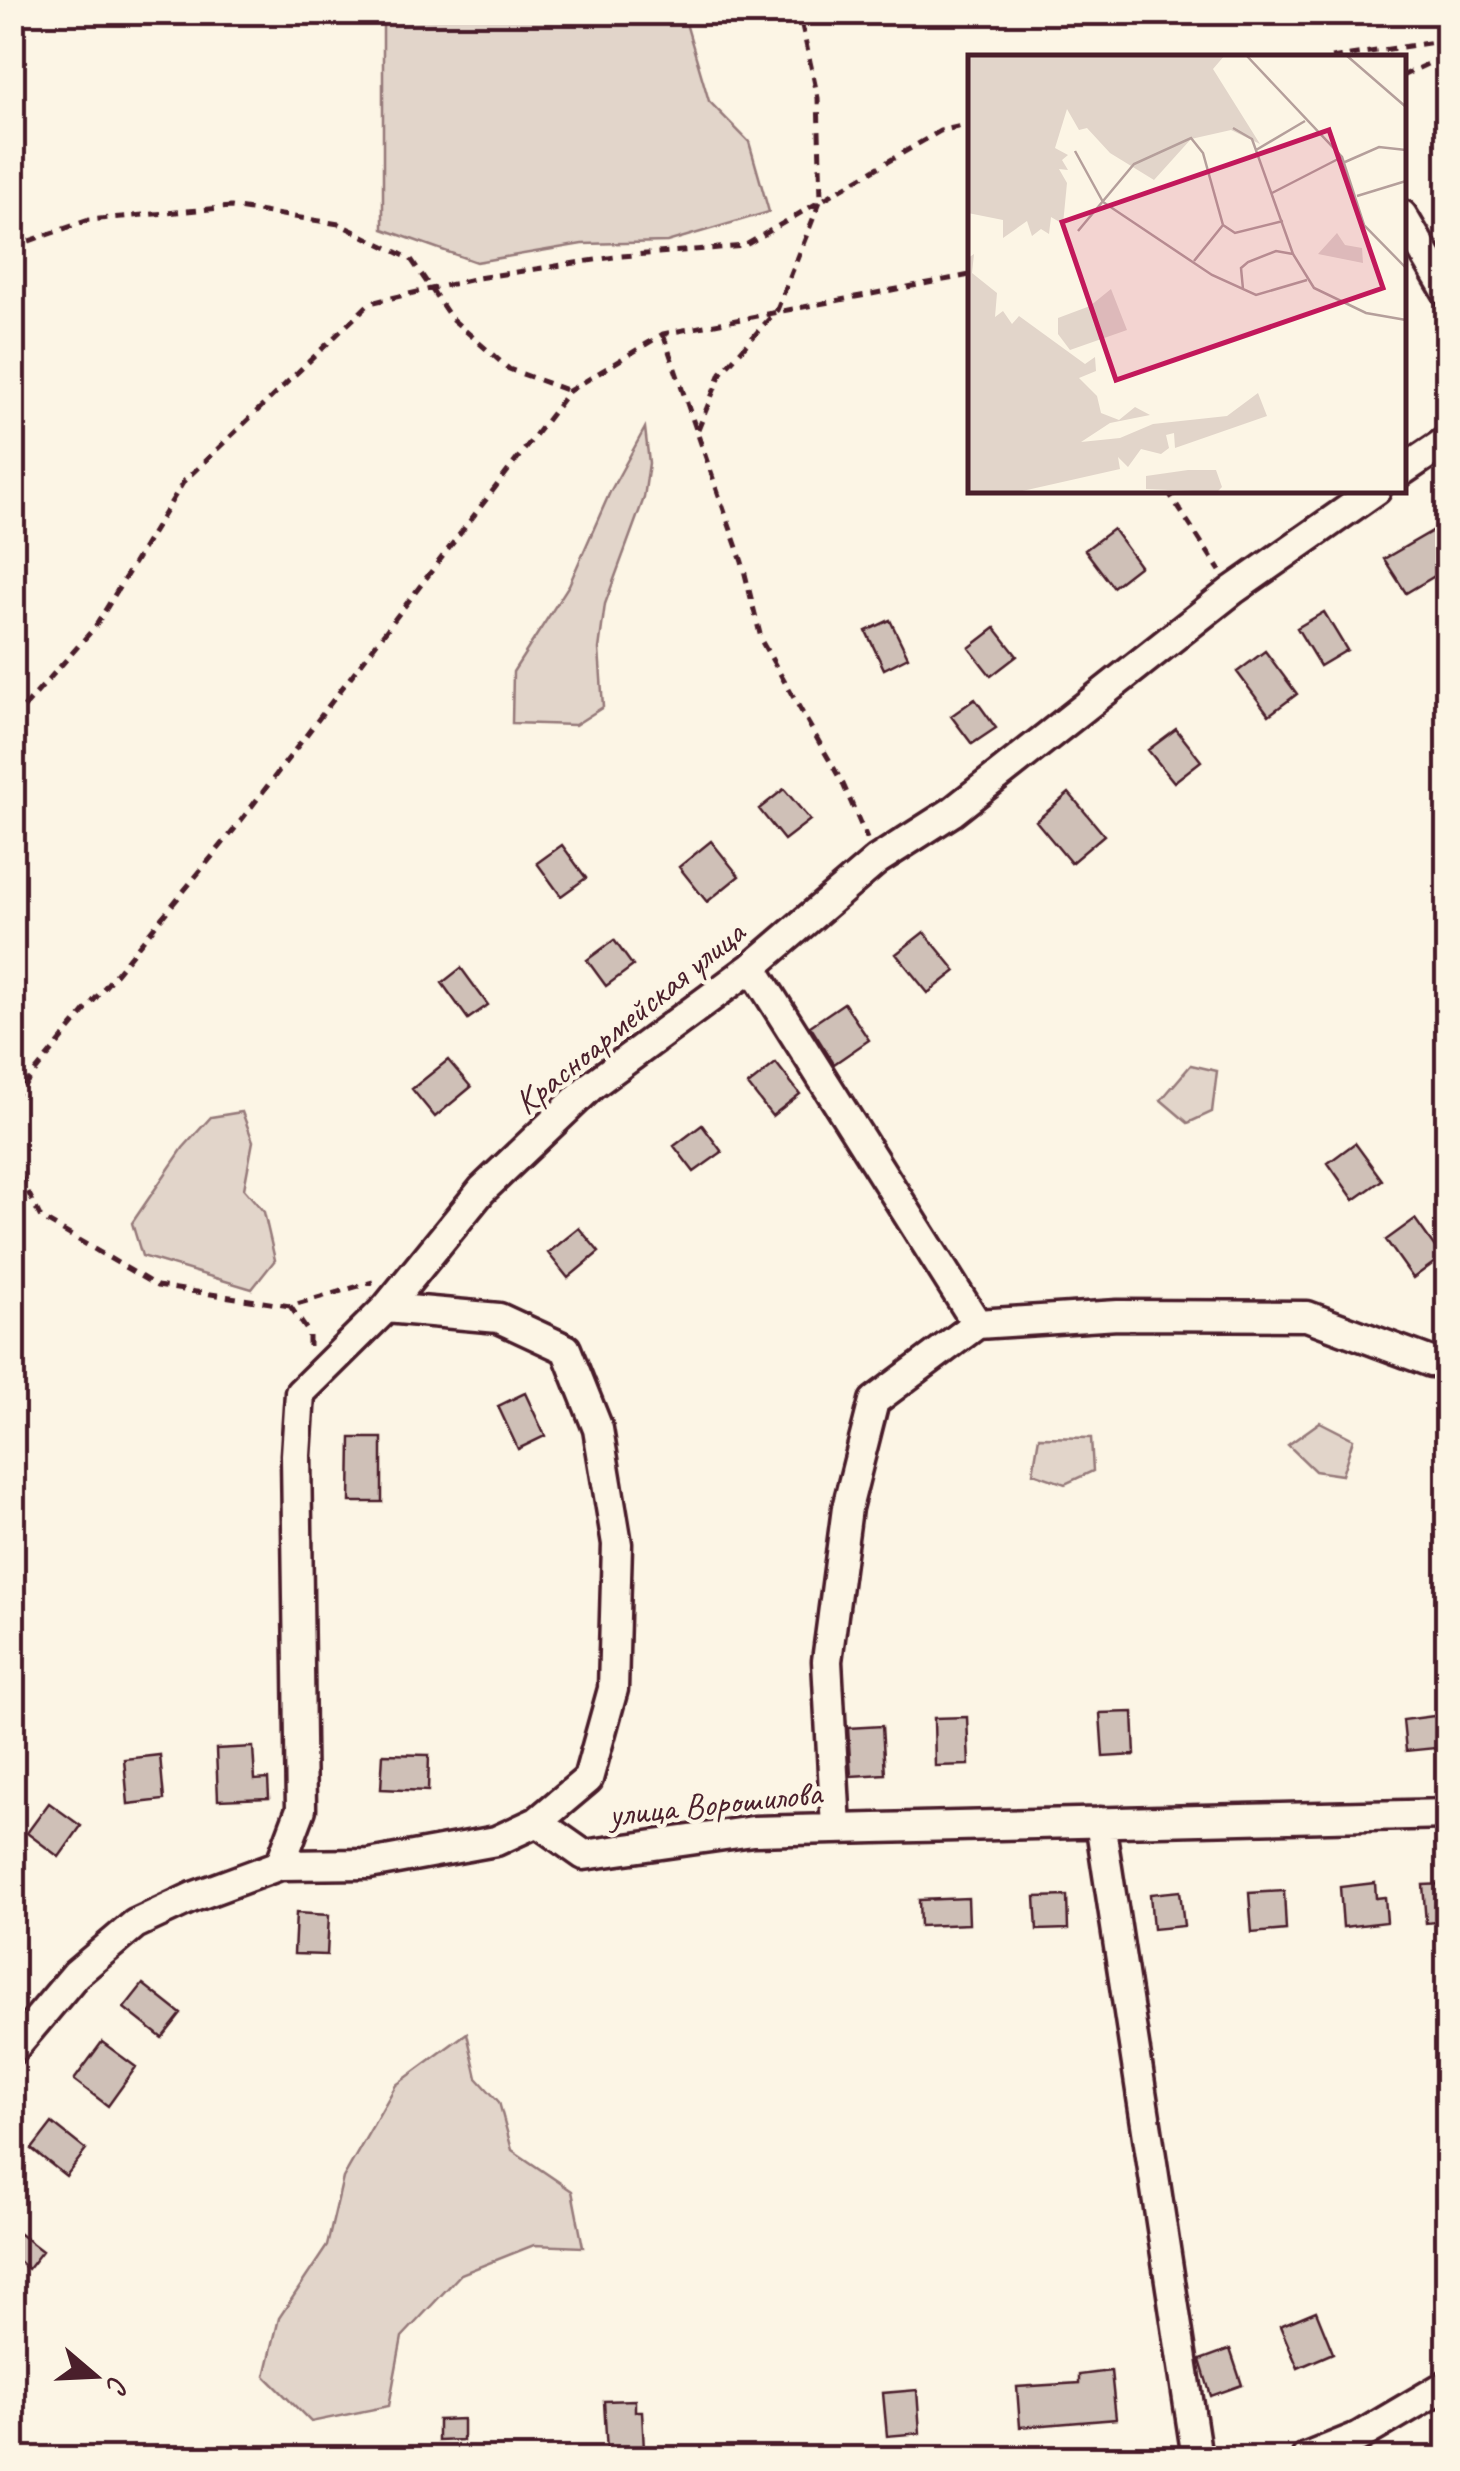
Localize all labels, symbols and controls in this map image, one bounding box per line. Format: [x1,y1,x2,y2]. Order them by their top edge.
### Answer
inset map [968,55,1405,492]
street label: Красноармейская улица [505,909,755,1124]
street label: улица Ворошилова [605,1770,826,1837]
north arrow [45,2326,145,2426]
text: С [98,2372,137,2399]

